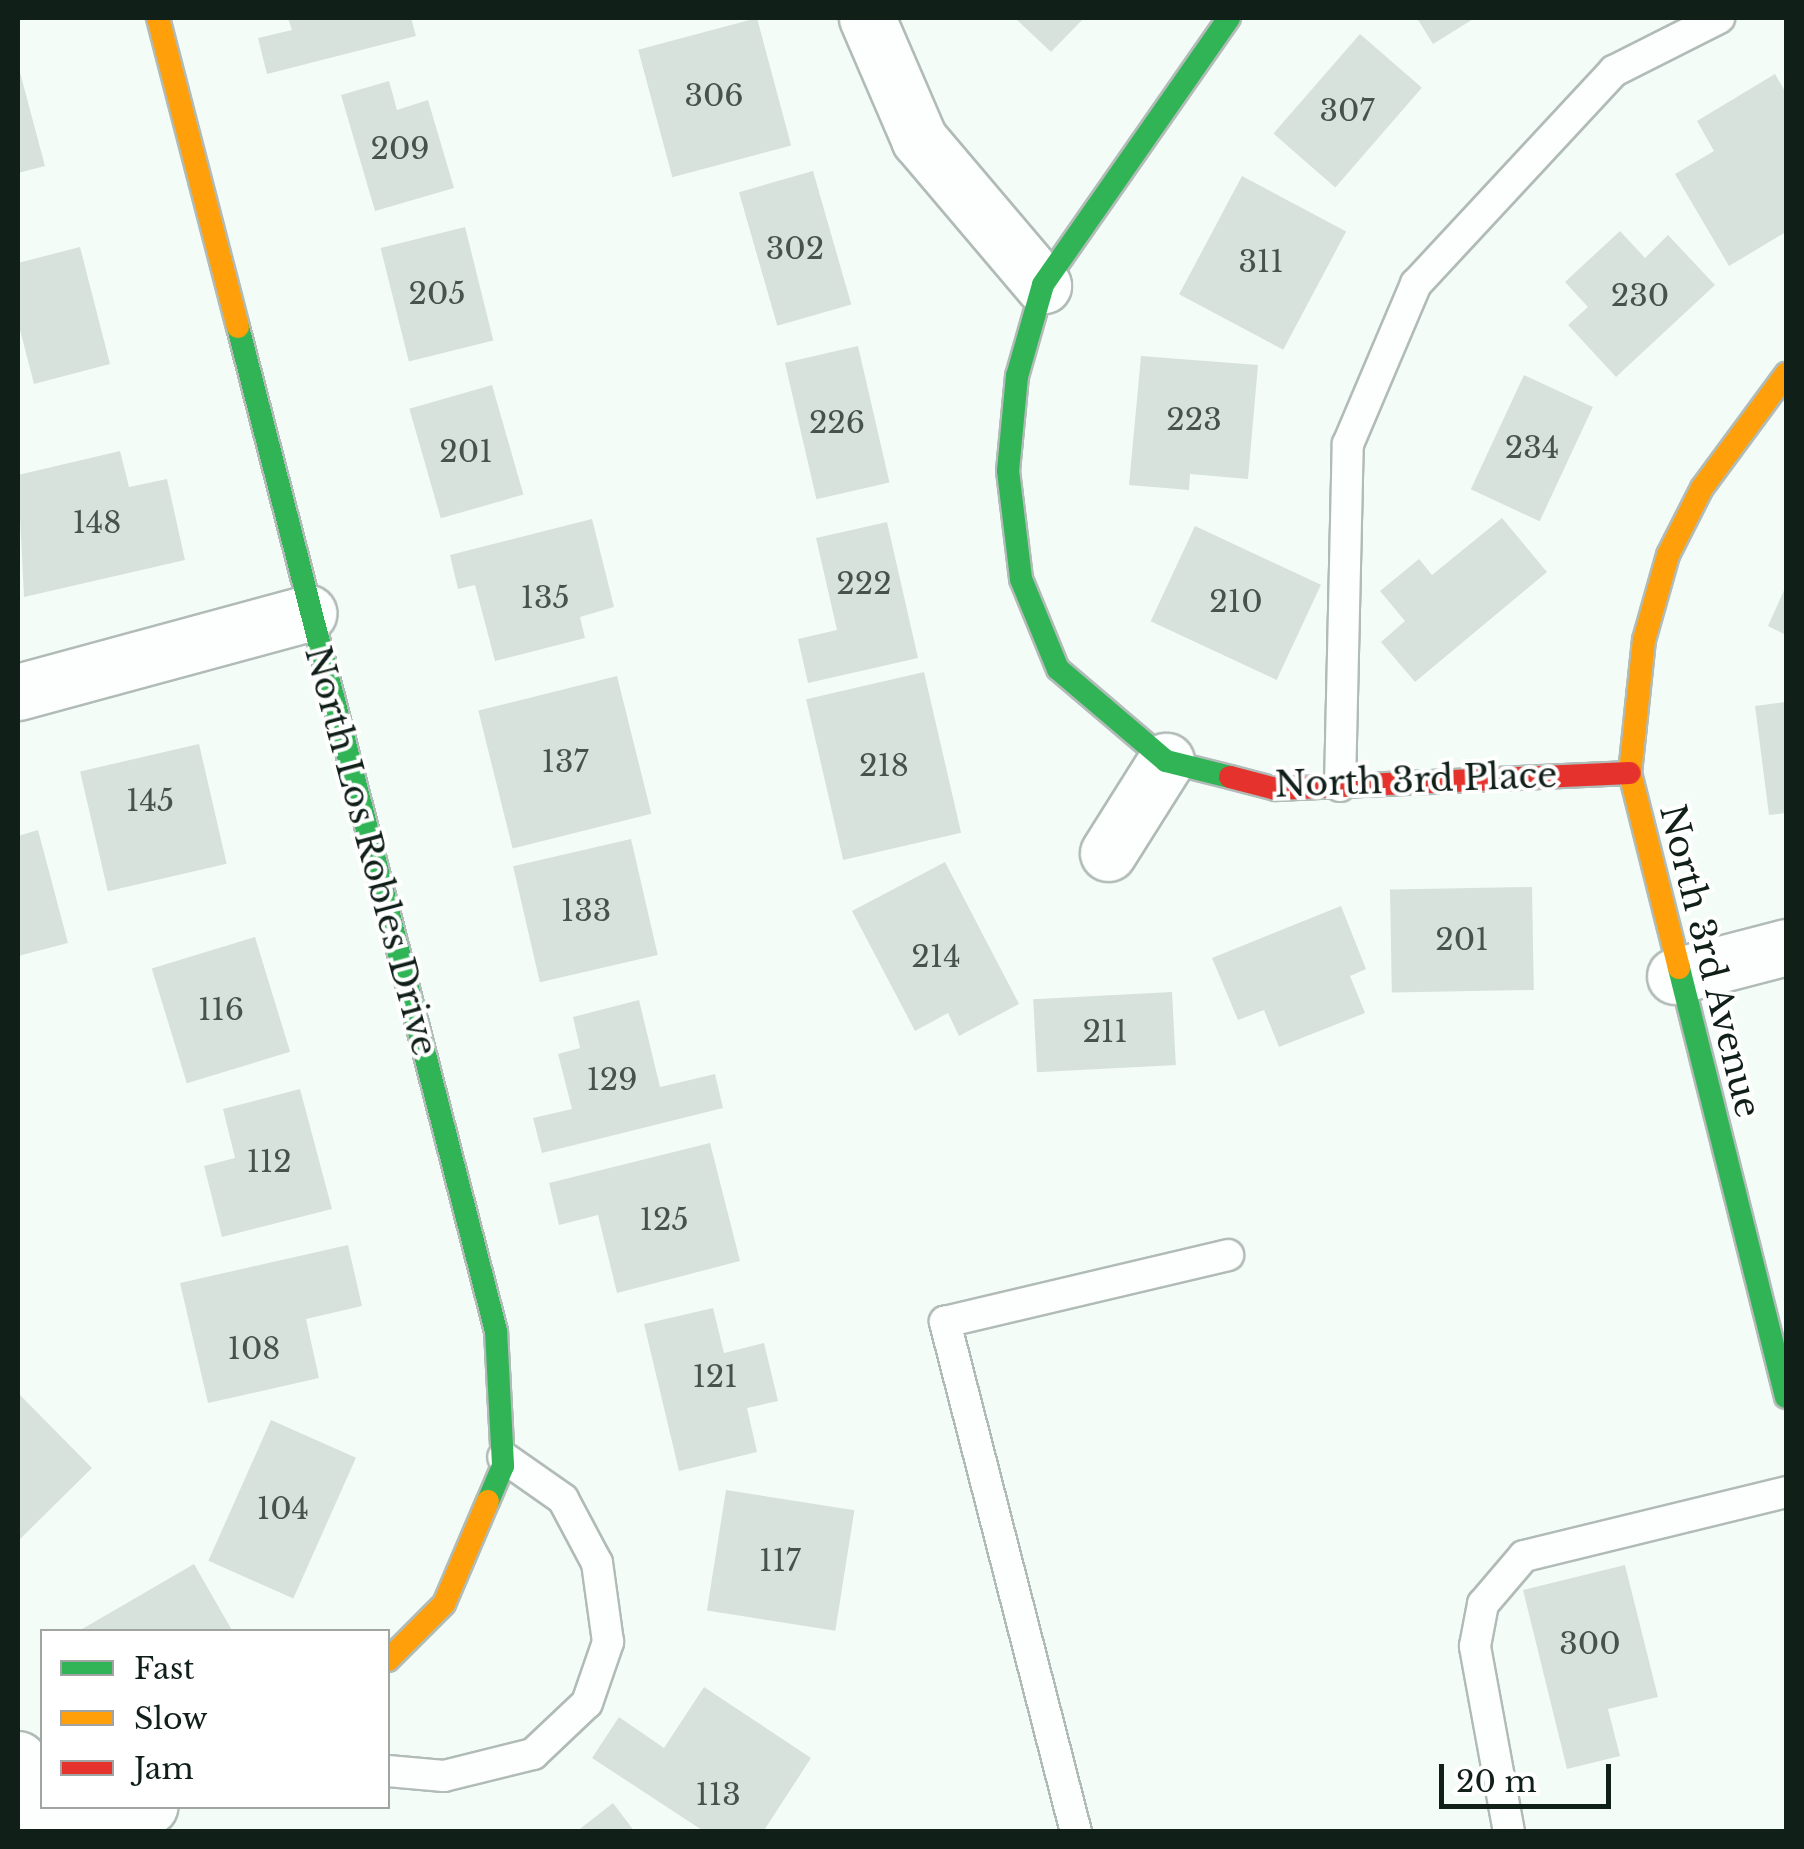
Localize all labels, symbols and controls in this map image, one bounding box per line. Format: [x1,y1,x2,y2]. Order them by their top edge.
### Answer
house number: 306 [684,78,744,114]
house number: 307 [1320,93,1374,129]
house number: 209 [370,131,430,167]
house number: 302 [766,231,824,267]
house number: 311 [1238,244,1284,280]
house number: 205 [409,276,465,312]
house number: 230 [1611,278,1669,314]
house number: 223 [1166,402,1222,438]
house number: 226 [809,405,865,441]
house number: 234 [1505,430,1559,466]
house number: 201 [439,434,493,470]
house number: 148 [72,505,122,541]
house number: 222 [836,566,892,602]
house number: 135 [521,580,569,616]
house number: 210 [1209,584,1263,620]
street label: North Los Robles Drive [296,642,446,1060]
house number: 137 [542,744,588,780]
house number: 218 [859,748,909,784]
street label: North 3rd Place [1274,754,1558,806]
house number: 145 [126,783,174,819]
street label: North 3rd Avenue [1651,800,1769,1122]
house number: 133 [561,893,611,929]
house number: 201 [1435,922,1489,958]
house number: 214 [911,939,961,975]
house number: 116 [198,992,244,1028]
house number: 211 [1082,1014,1128,1050]
house number: 129 [586,1062,638,1098]
house number: 112 [246,1144,292,1180]
house number: 125 [640,1202,688,1238]
house number: 108 [228,1331,280,1367]
house number: 121 [692,1359,738,1395]
house number: 104 [257,1491,309,1527]
house number: 117 [759,1543,801,1579]
house number: 300 [1559,1626,1621,1662]
legend [40,1629,390,1809]
text: Fast [134,1650,195,1687]
text: Slow [134,1700,208,1737]
scale bar [1444,1744,1616,1806]
text: Jam [134,1750,194,1787]
text: 20 m [1456,1763,1537,1800]
house number: 113 [695,1777,741,1813]

